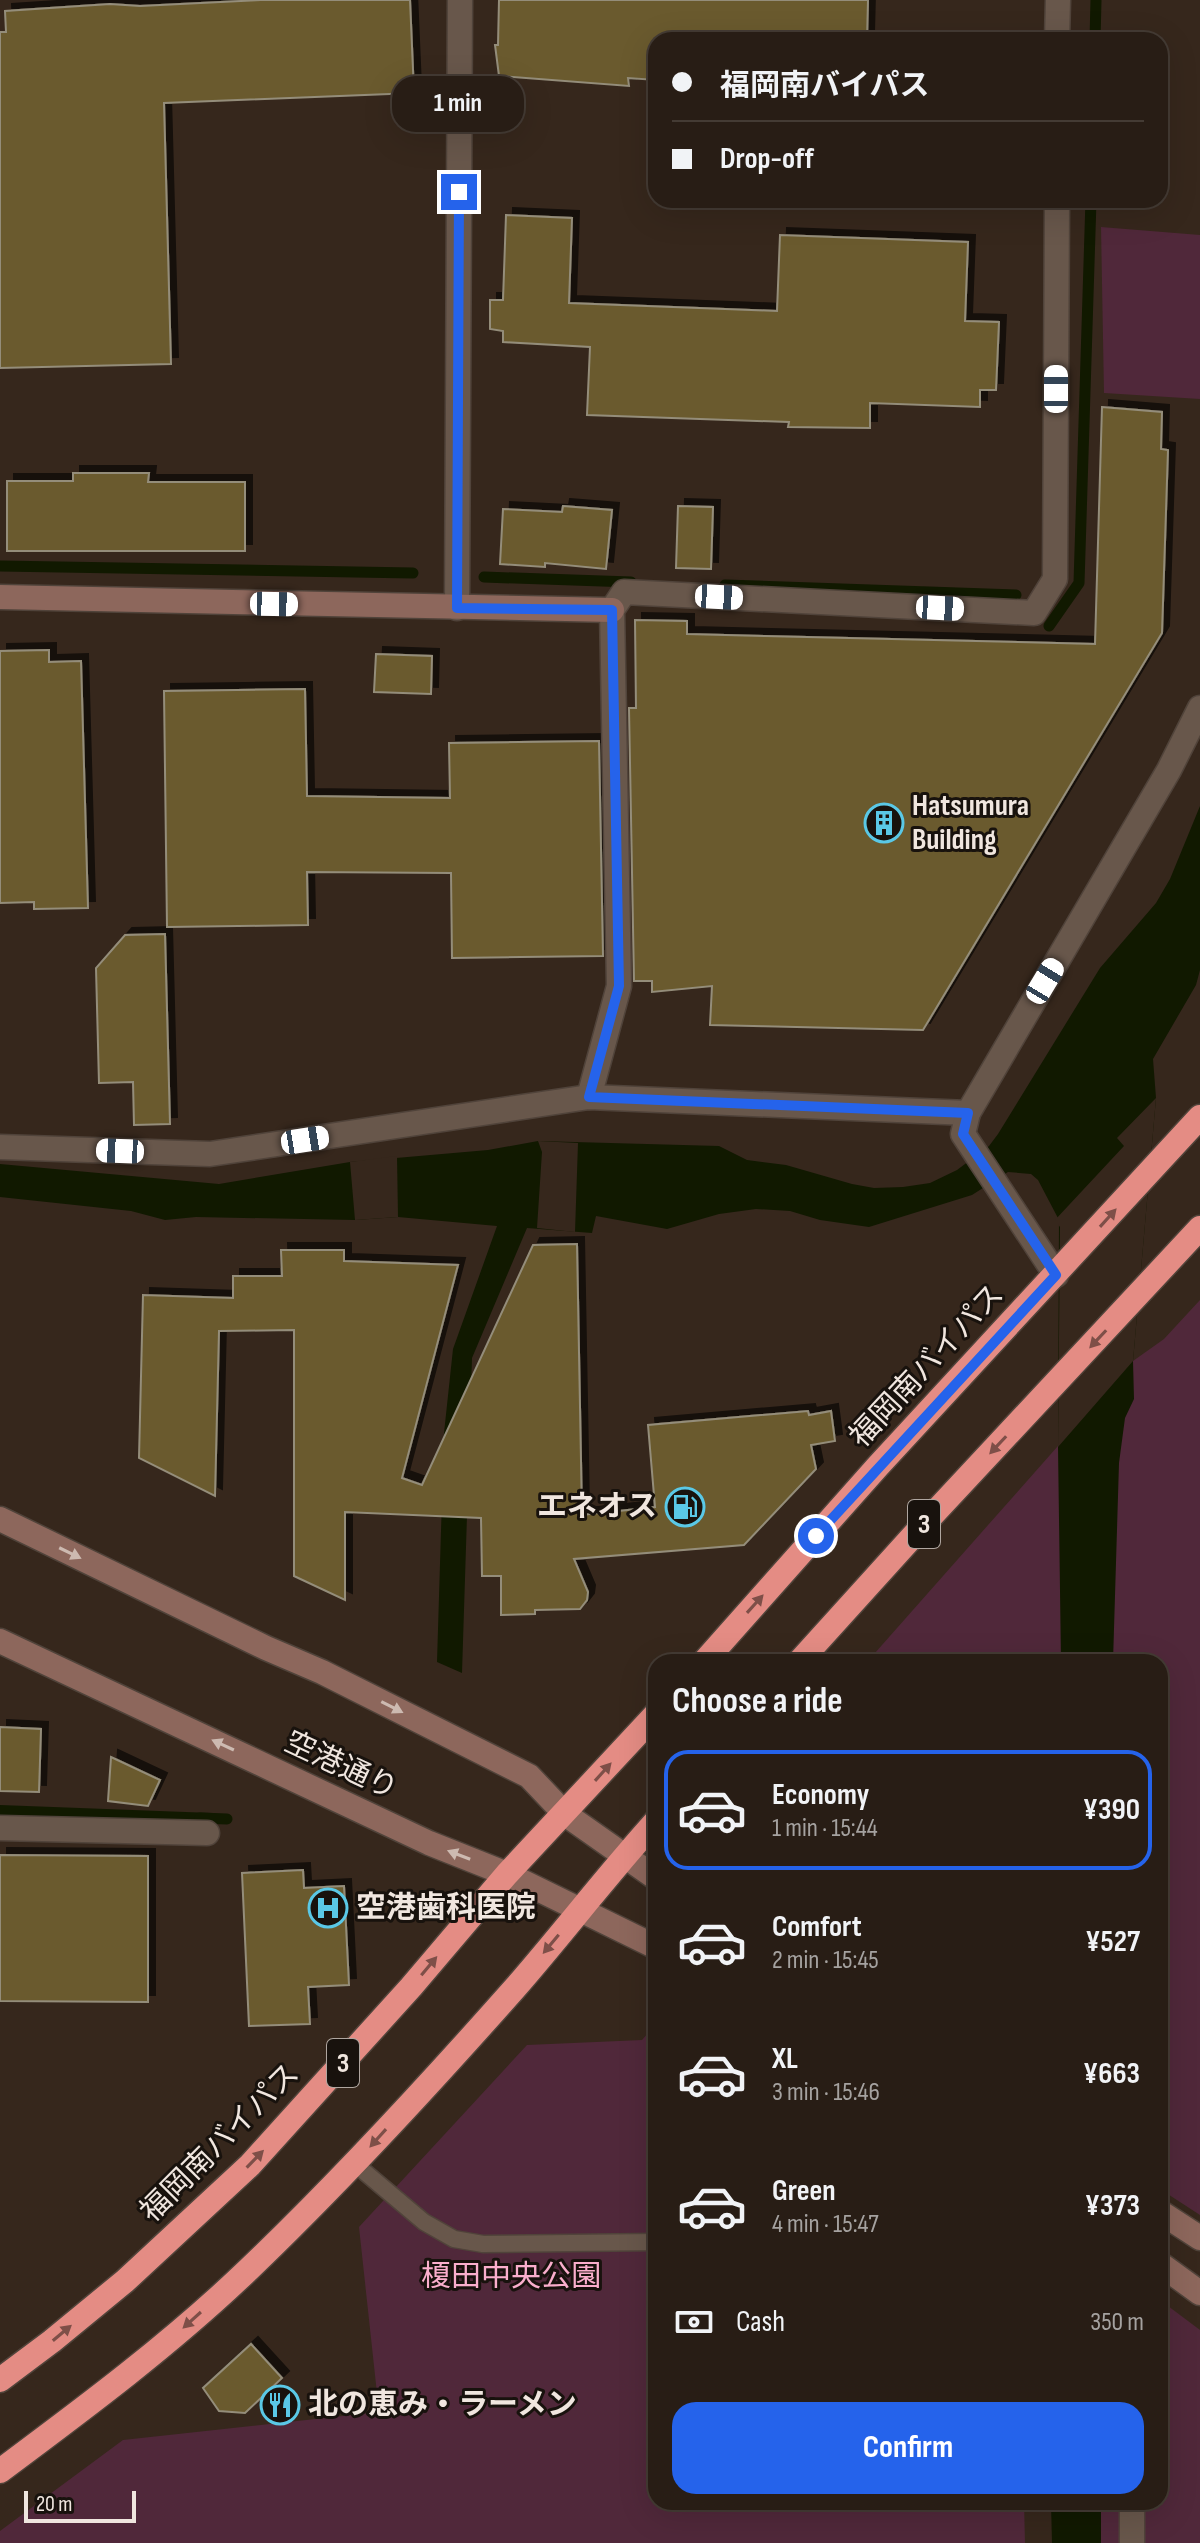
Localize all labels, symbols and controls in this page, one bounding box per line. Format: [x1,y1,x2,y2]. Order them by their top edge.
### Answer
text: 福岡南バイパス [720,68,929,104]
callout: 1 min [393,76,525,132]
text: 1 min [434,88,482,119]
text: Drop-off [720,141,814,177]
route end [441,174,477,210]
car [1044,365,1068,413]
car [694,584,744,610]
car [250,592,298,616]
car [915,595,965,621]
place label: Hatsumura Building [912,788,1029,858]
building icon: Hatsumura Building [863,802,905,844]
car [1022,954,1068,1008]
car [279,1124,331,1156]
car [96,1138,144,1164]
one-way arrow [1098,1208,1116,1227]
street label: 福岡南バイパス [842,1277,1012,1455]
one-way arrow [1089,1329,1107,1348]
one-way arrow [989,1436,1007,1455]
fuel station icon: エネオス [664,1486,706,1528]
place label: エネオス [537,1489,657,1525]
road number: 3 [908,1500,940,1548]
route start [798,1518,834,1554]
one-way arrow [59,1546,82,1560]
one-way arrow [746,1594,764,1613]
text: Choose a ride [672,1680,843,1723]
one-way arrow [380,1700,403,1714]
street label: 空港通り [279,1724,403,1808]
one-way arrow [211,1738,235,1752]
one-way arrow [594,1763,611,1783]
icon: car [676,1774,748,1846]
text: Economy [772,1777,869,1813]
text: ¥390 [1083,1792,1140,1828]
text: 1 min · 15:44 [772,1813,878,1844]
one-way arrow [447,1848,471,1861]
hospital icon: 空港歯科医院 [307,1887,349,1929]
place label: 空港歯科医院 [356,1890,536,1926]
icon: car [676,1906,748,1978]
text: Comfort [772,1909,862,1945]
text: ¥527 [1085,1924,1140,1960]
one-way arrow [543,1934,560,1954]
text: 2 min · 15:45 [772,1945,879,1976]
one-way arrow [420,1956,437,1976]
icon: car [676,2038,748,2110]
road number: 3 [327,2039,359,2087]
text: XL [772,2041,798,2077]
street label: 福岡南バイパス [133,2056,307,2230]
text: ¥663 [1083,2056,1140,2092]
text: 3 min · 15:46 [772,2077,880,2108]
one-way arrow [370,2128,387,2148]
one-way arrow [246,2150,264,2169]
icon: car [676,2170,748,2242]
text: Green [772,2173,836,2209]
text: ¥373 [1085,2188,1140,2224]
text: 4 min · 15:47 [772,2209,879,2240]
park label: 榎田中央公園 [421,2259,601,2295]
icon: cash [672,2300,716,2344]
text: Cash [736,2304,785,2340]
text: 350 m [1090,2307,1144,2338]
one-way arrow [183,2311,202,2329]
one-way arrow [52,2325,72,2342]
restaurant icon: 北の恵み・ラーメン [259,2384,301,2426]
place label: 北の恵み・ラーメン [308,2387,577,2423]
button: Confirm [672,2402,1144,2494]
scale bar [24,2487,136,2523]
text: 20 m [36,2491,73,2518]

